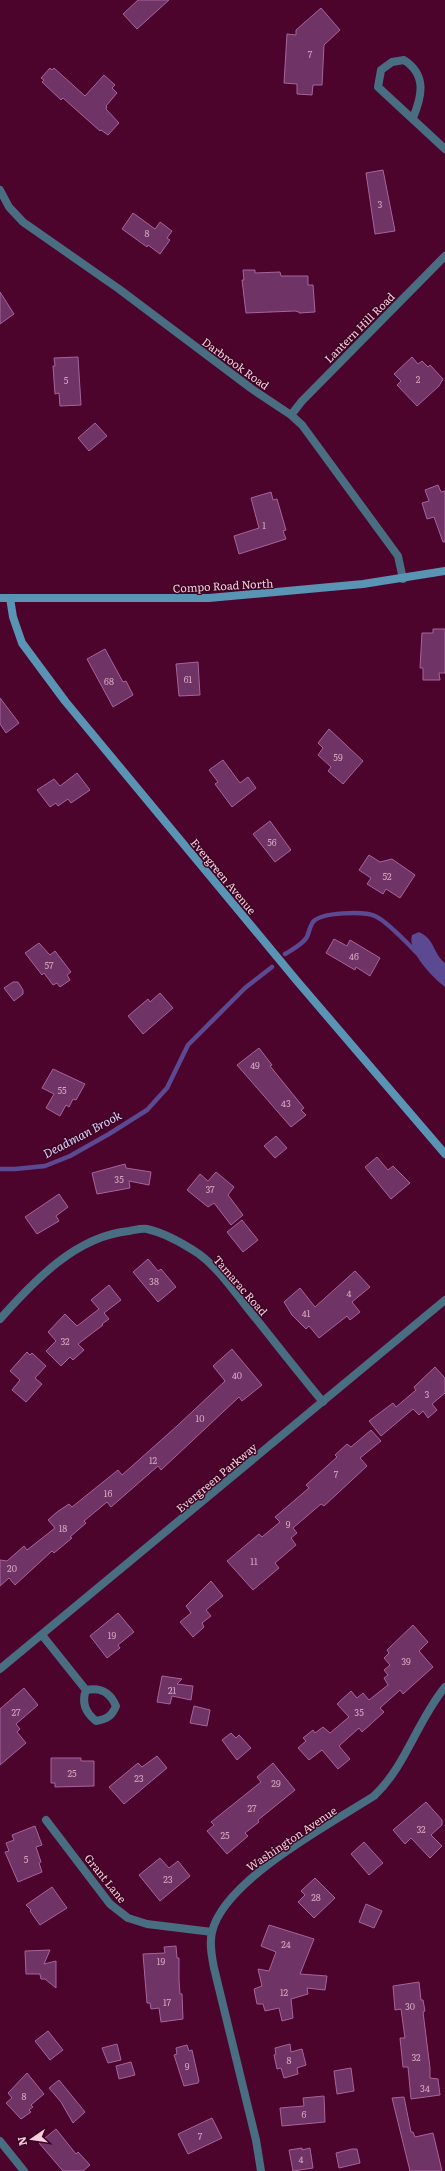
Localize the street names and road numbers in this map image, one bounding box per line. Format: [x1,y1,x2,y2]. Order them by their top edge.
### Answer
street label: Lantern Hill Road [320,288,398,366]
street label: Darbrook Road [199,333,273,393]
street label: Compo Road North [172,574,274,596]
street label: Evergreen Avenue [188,835,261,918]
street label: Tamarac Road [210,1251,272,1319]
street label: Evergreen Parkway [172,1438,260,1516]
street label: Washington Avenue [243,1802,340,1874]
street label: Grant Lane [81,1850,131,1906]

